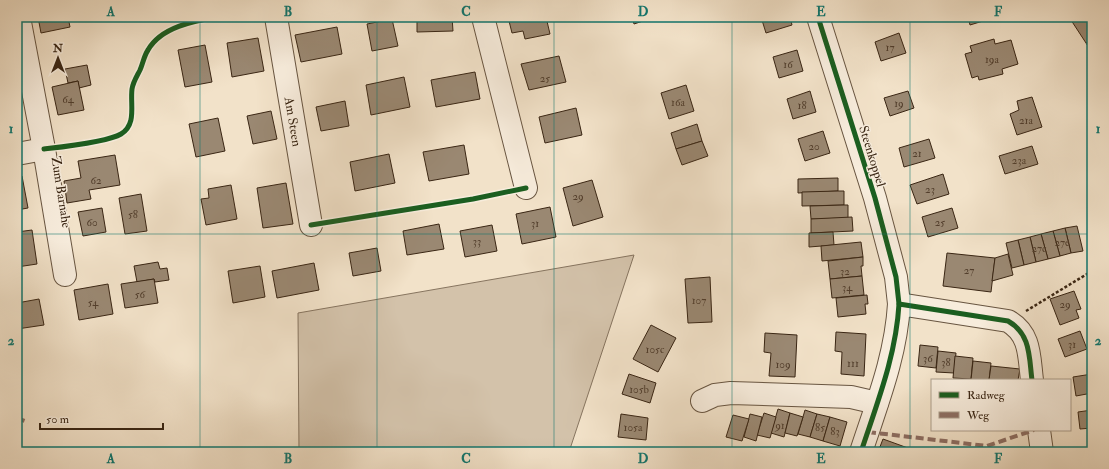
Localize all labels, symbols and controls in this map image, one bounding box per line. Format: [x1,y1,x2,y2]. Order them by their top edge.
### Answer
text: A [106,4,116,20]
text: B [284,4,292,20]
text: C [461,4,471,20]
text: D [638,4,649,20]
text: E [816,4,826,20]
text: F [994,4,1003,20]
north arrow [38,38,78,78]
house number: 17 [886,41,894,54]
text: N [52,42,64,55]
house number: 19a [985,53,999,66]
house number: 16 [783,58,794,71]
house number: 25 [540,72,550,85]
house number: 64 [62,93,75,106]
street label: Am Steen [280,95,305,148]
house number: 16a [671,96,685,109]
house number: 19 [894,97,904,110]
house number: 18 [797,99,807,112]
house number: 21a [1019,114,1033,127]
text: 1 [9,121,14,137]
text: 1 [1096,121,1101,137]
street label: Steenkoppel [854,124,889,190]
house number: 20 [808,140,820,153]
house number: 21 [912,147,922,160]
house number: 23a [1012,154,1027,167]
street label: Zum Barnahe [47,155,75,230]
house number: 62 [90,174,102,187]
house number: 23 [925,183,935,196]
house number: 29 [572,190,584,203]
house number: 58 [128,208,138,221]
house number: 60 [86,216,98,229]
house number: 25 [935,216,945,229]
house number: 31 [531,217,539,230]
house number: 33 [473,235,481,248]
house number: 27e [1054,236,1070,249]
house number: 27c [1031,242,1047,255]
house number: 27 [964,264,974,277]
house number: 32 [840,265,850,278]
house number: 34 [842,281,853,294]
house number: 56 [135,288,147,301]
house number: 107 [692,294,706,307]
house number: 54 [88,296,99,309]
house number: 29 [1059,298,1071,311]
text: 2 [8,333,15,349]
text: 2 [1095,333,1102,349]
house number: 31 [1068,338,1076,351]
house number: 105c [646,343,665,356]
house number: 36 [923,352,934,365]
house number: 38 [941,356,951,369]
house number: 111 [847,357,859,370]
house number: 109 [775,358,791,371]
legend [931,379,1071,431]
house number: 105b [629,383,649,396]
text: Radweg [967,388,1006,403]
scale bar [40,405,163,431]
text: Weg [966,408,990,423]
text: 50 m [46,412,70,427]
house number: 91 [774,419,785,432]
house number: 105a [624,421,643,434]
house number: 85 [815,421,825,434]
house number: 83 [830,425,840,438]
text: A [106,451,116,467]
text: B [284,451,292,467]
text: C [461,451,471,467]
text: D [638,451,649,467]
text: E [816,451,826,467]
text: F [994,451,1003,467]

